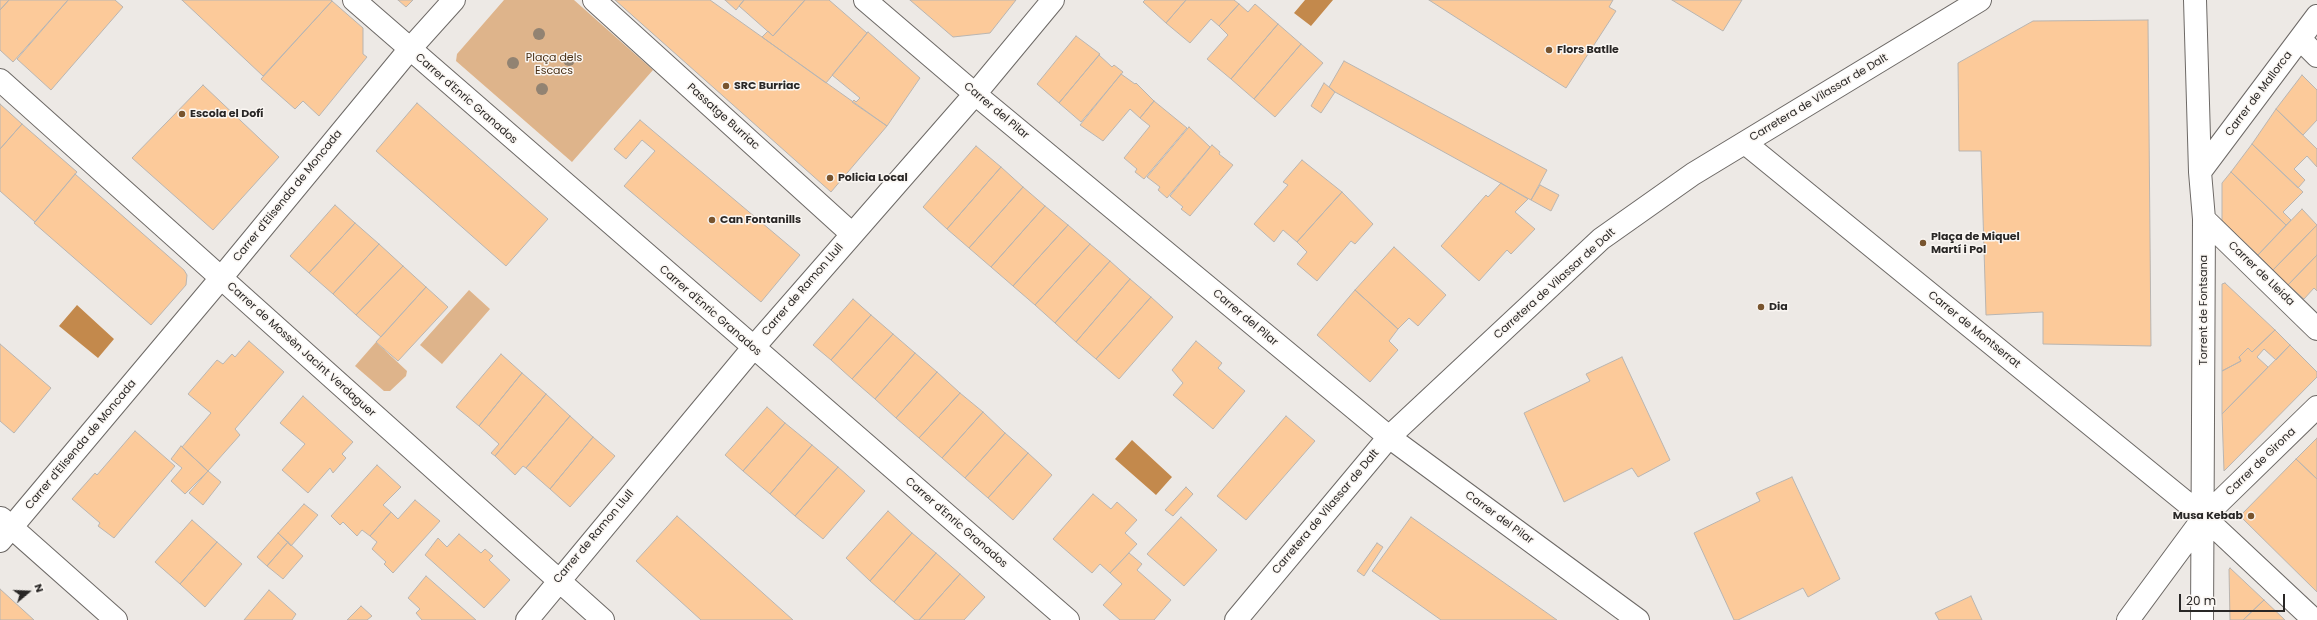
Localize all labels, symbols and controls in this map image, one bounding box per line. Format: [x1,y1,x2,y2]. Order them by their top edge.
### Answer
place label: Flors Batlle [1557,43,1619,57]
marker: Flors Batlle [1544,45,1554,55]
street label: Carrer de Mallorca [2223,49,2295,139]
street label: Carrer d'Enric Granados [412,51,520,147]
park label: Plaça dels Escacs [526,51,582,77]
street label: Carretera de Vilassar de Dalt [1748,51,1890,145]
place label: SRC Burriac [734,79,800,93]
street label: Carrer del Pilar [961,80,1031,142]
street label: Passatge Burriac [684,81,762,153]
marker: SRC Burriac [721,81,731,91]
place label: Escola el Dofí [190,107,264,121]
marker: Escola el Dofí [177,109,187,119]
street label: Carrer d'Elisenda de Moncada [231,128,345,264]
place label: Policia Local [838,171,908,185]
marker: Policia Local [825,173,835,183]
place label: Can Fontanills [720,213,801,227]
marker: Can Fontanills [707,215,717,225]
street label: Carretera de Vilassar de Dalt [1492,226,1618,342]
place label: Plaça de Miquel Martí i Pol [1931,230,2020,256]
marker: Plaça de Miquel Martí i Pol [1918,238,1928,248]
street label: Carrer de Lleida [2225,239,2297,309]
street label: Carrer de Ramon Llull [759,241,847,339]
street label: Torrent de Fontsana [2197,255,2211,365]
street label: Carrer d'Enric Granados [656,263,764,359]
street label: Carrer de Mossèn Jacint Verdaguer [224,280,378,420]
street label: Carrer del Pilar [1210,287,1280,349]
street label: Carrer de Montserrat [1925,289,2023,371]
place label: Dia [1769,300,1788,314]
marker: Dia [1756,302,1766,312]
street label: Carrer d'Elisenda de Moncada [23,377,139,513]
street label: Carrer de Girona [2223,425,2299,499]
street label: Carretera de Vilassar de Dalt [1270,447,1382,577]
street label: Carrer d'Enric Granados [902,475,1010,571]
street label: Carrer de Ramon Llull [551,488,637,586]
street label: Carrer del Pilar [1462,489,1536,547]
place label: Musa Kebab [2173,509,2243,523]
marker: Musa Kebab [2246,511,2256,521]
north arrow [8,572,48,612]
text: N [30,582,48,595]
scale bar [2181,586,2287,612]
text: 20 m [2186,592,2216,609]

